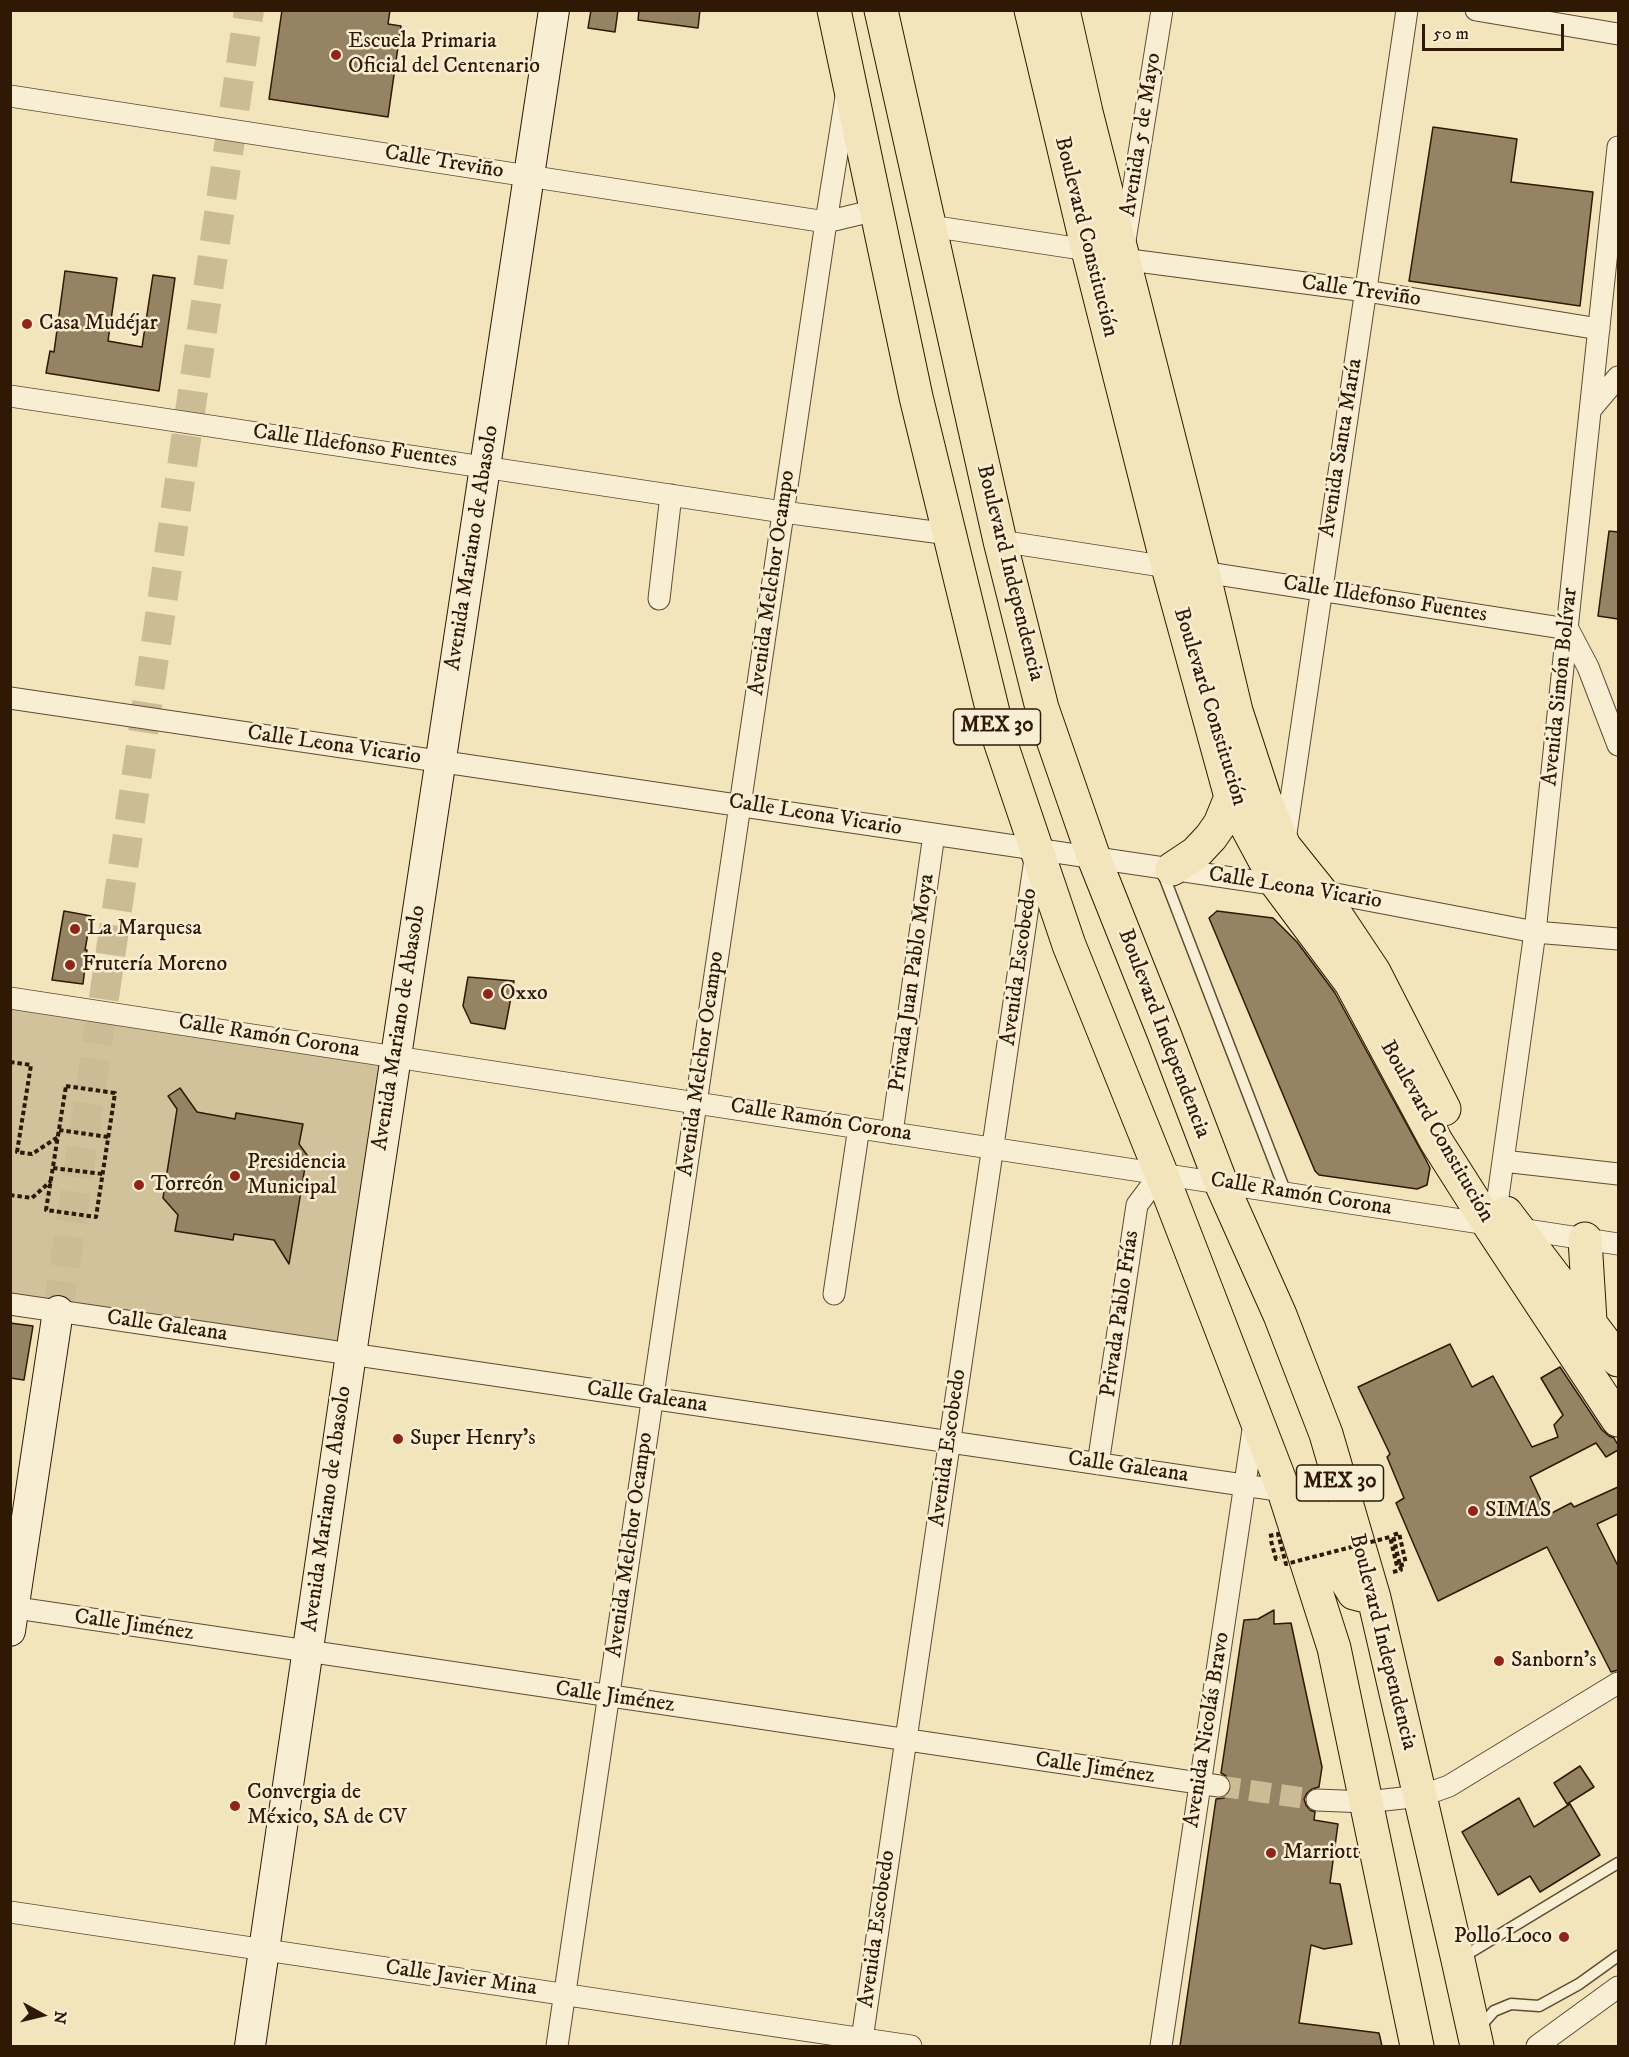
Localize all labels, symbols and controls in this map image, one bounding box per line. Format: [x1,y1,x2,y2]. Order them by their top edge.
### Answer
scale bar [1425,12,1568,50]
text: 50 m [1433,23,1469,45]
place label: Escuela Primaria Oficial del Centenario [348,29,540,80]
marker: Escuela Primaria Oficial del Centenario [329,48,343,62]
street label: Avenida 5 de Mayo [1116,51,1168,219]
street label: Boulevard Constitución [1047,134,1123,340]
street label: Calle Treviño [383,141,505,185]
street label: Calle Treviño [1300,271,1422,313]
place label: Casa Mudéjar [39,311,158,337]
marker: Casa Mudéjar [20,317,34,331]
street label: Avenida Santa María [1315,357,1369,539]
street label: Calle Ildefonso Fuentes [251,420,459,474]
street label: Avenida Mariano de Abasolo [441,424,505,672]
street label: Boulevard Independencia [969,462,1049,684]
street label: Avenida Melchor Ocampo [744,469,802,697]
street label: Calle Ildefonso Fuentes [1281,571,1489,629]
street label: Avenida Simón Bolívar [1537,587,1585,787]
street label: Boulevard Constitución [1166,605,1252,809]
road number: MEX 30 [954,709,1040,745]
street label: Calle Leona Vicario [246,721,422,771]
street label: Calle Leona Vicario [727,789,903,843]
street label: Calle Leona Vicario [1207,862,1383,916]
street label: Privada Juan Pablo Moya [885,872,941,1094]
street label: Avenida Escobedo [996,887,1044,1047]
street label: Avenida Mariano de Abasolo [368,904,432,1152]
place label: La Marquesa [87,916,202,942]
marker: La Marquesa [68,922,82,936]
street label: Boulevard Independencia [1111,926,1215,1142]
street label: Avenida Melchor Ocampo [673,950,731,1178]
place label: Frutería Moreno [82,952,227,978]
marker: Frutería Moreno [63,958,77,972]
place label: Oxxo [500,981,548,1007]
marker: Oxxo [481,987,495,1001]
street label: Calle Ramón Corona [176,1010,362,1064]
street label: Boulevard Constitución [1373,1036,1499,1228]
street label: Calle Ramón Corona [728,1094,914,1148]
place label: Presidencia Municipal [247,1150,346,1202]
street label: Calle Ramón Corona [1208,1168,1394,1222]
marker: Presidencia Municipal [228,1169,242,1183]
place label: Torreón [151,1172,224,1198]
marker: Torreón [132,1178,146,1192]
street label: Privada Pablo Frías [1096,1229,1146,1399]
street label: Calle Galeana [105,1305,229,1349]
street label: Avenida Escobedo [925,1368,973,1528]
street label: Calle Galeana [585,1376,709,1420]
street label: Avenida Mariano de Abasolo [298,1385,358,1633]
place label: Super Henry's [410,1426,536,1452]
street label: Avenida Melchor Ocampo [602,1431,660,1659]
marker: Super Henry's [391,1432,405,1446]
street label: Calle Galeana [1066,1446,1190,1490]
road number: MEX 30 [1296,1465,1384,1501]
place label: SIMAS [1485,1498,1551,1524]
marker: SIMAS [1466,1504,1480,1518]
street label: Boulevard Independencia [1342,1531,1422,1753]
street label: Calle Jiménez [72,1605,196,1647]
street label: Avenida Nicolás Bravo [1180,1630,1236,1830]
place label: Sanborn's [1511,1648,1596,1674]
marker: Sanborn's [1492,1654,1506,1668]
street label: Calle Jiménez [553,1677,677,1719]
street label: Calle Jiménez [1033,1748,1157,1790]
place label: Convergia de México, SA de CV [247,1780,407,1832]
marker: Convergia de México, SA de CV [228,1799,242,1813]
place label: Marriott [1283,1840,1359,1866]
marker: Marriott [1264,1846,1278,1860]
street label: Avenida Escobedo [854,1849,902,2009]
place label: Pollo Loco [1454,1924,1552,1950]
marker: Pollo Loco [1557,1930,1571,1944]
street label: Calle Javier Mina [384,1955,538,2003]
north arrow [12,1985,72,2045]
text: N [49,2010,71,2025]

